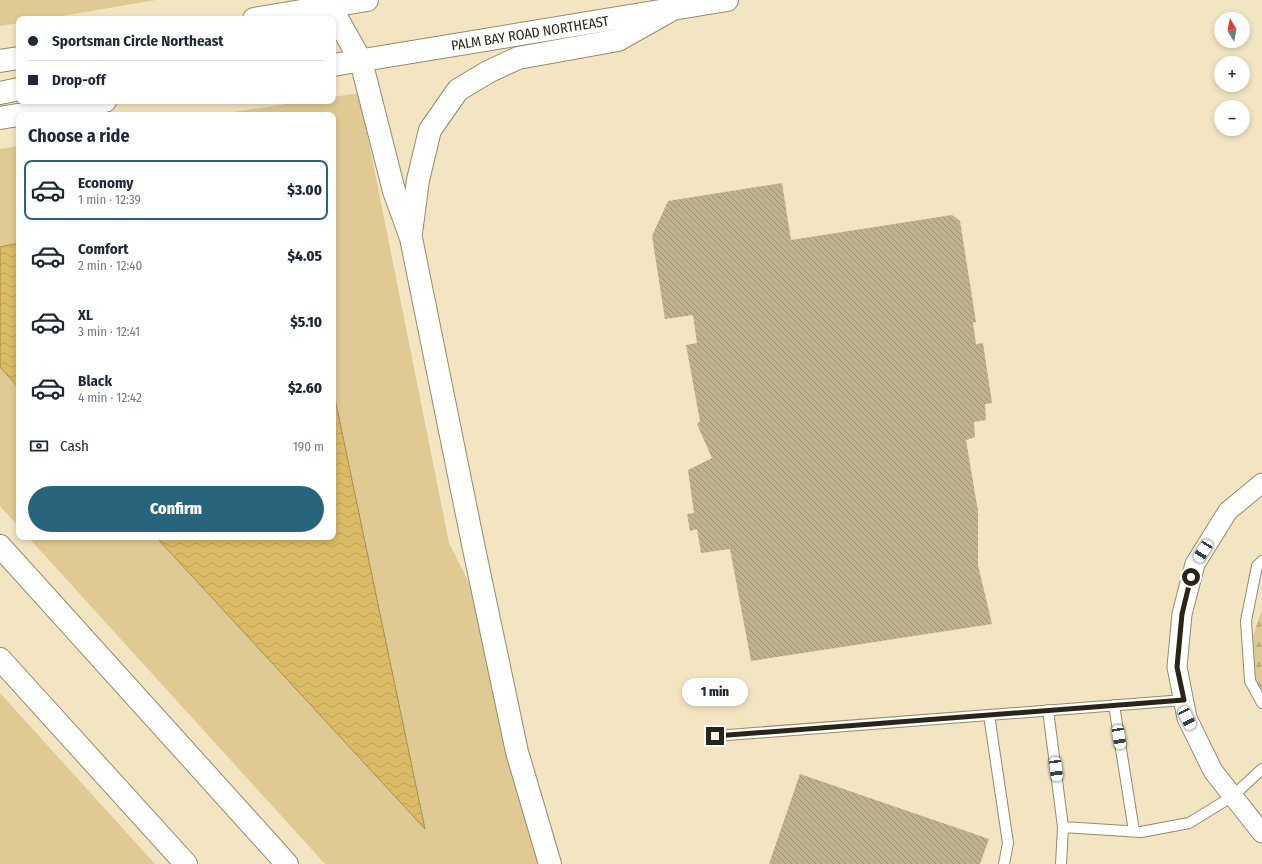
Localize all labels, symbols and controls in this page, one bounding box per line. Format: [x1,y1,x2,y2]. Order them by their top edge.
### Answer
north arrow [1214,12,1250,48]
map controls [1214,12,1250,136]
street label: PALM BAY ROAD NORTHEAST [450,13,611,54]
text: Sportsman Circle Northeast [52,32,224,50]
button: + [1214,56,1250,92]
text: Drop-off [52,71,106,89]
button: − [1214,100,1250,136]
text: Choose a ride [28,125,130,147]
icon: car [30,172,66,208]
text: Economy [78,174,133,192]
text: $3.00 [287,181,322,199]
text: 1 min · 12:39 [78,192,141,207]
icon: car [30,238,66,274]
text: Comfort [78,240,129,258]
text: $4.05 [287,247,322,265]
text: 2 min · 12:40 [78,258,142,273]
icon: car [30,304,66,340]
text: XL [78,306,93,324]
text: $5.10 [290,313,322,331]
text: 3 min · 12:41 [78,324,140,339]
icon: car [30,370,66,406]
text: Black [78,372,112,390]
text: $2.60 [288,379,322,397]
text: 4 min · 12:42 [78,390,142,405]
icon: cash [28,435,50,457]
text: Cash [60,437,89,455]
text: 190 m [293,439,324,454]
button: Confirm [28,486,324,532]
car [1192,538,1214,564]
route start [1182,568,1200,586]
callout: 1 min [682,678,748,706]
text: 1 min [701,684,729,699]
car [1176,705,1198,731]
car [1111,724,1127,750]
route end [706,727,724,745]
car [1049,756,1063,782]

